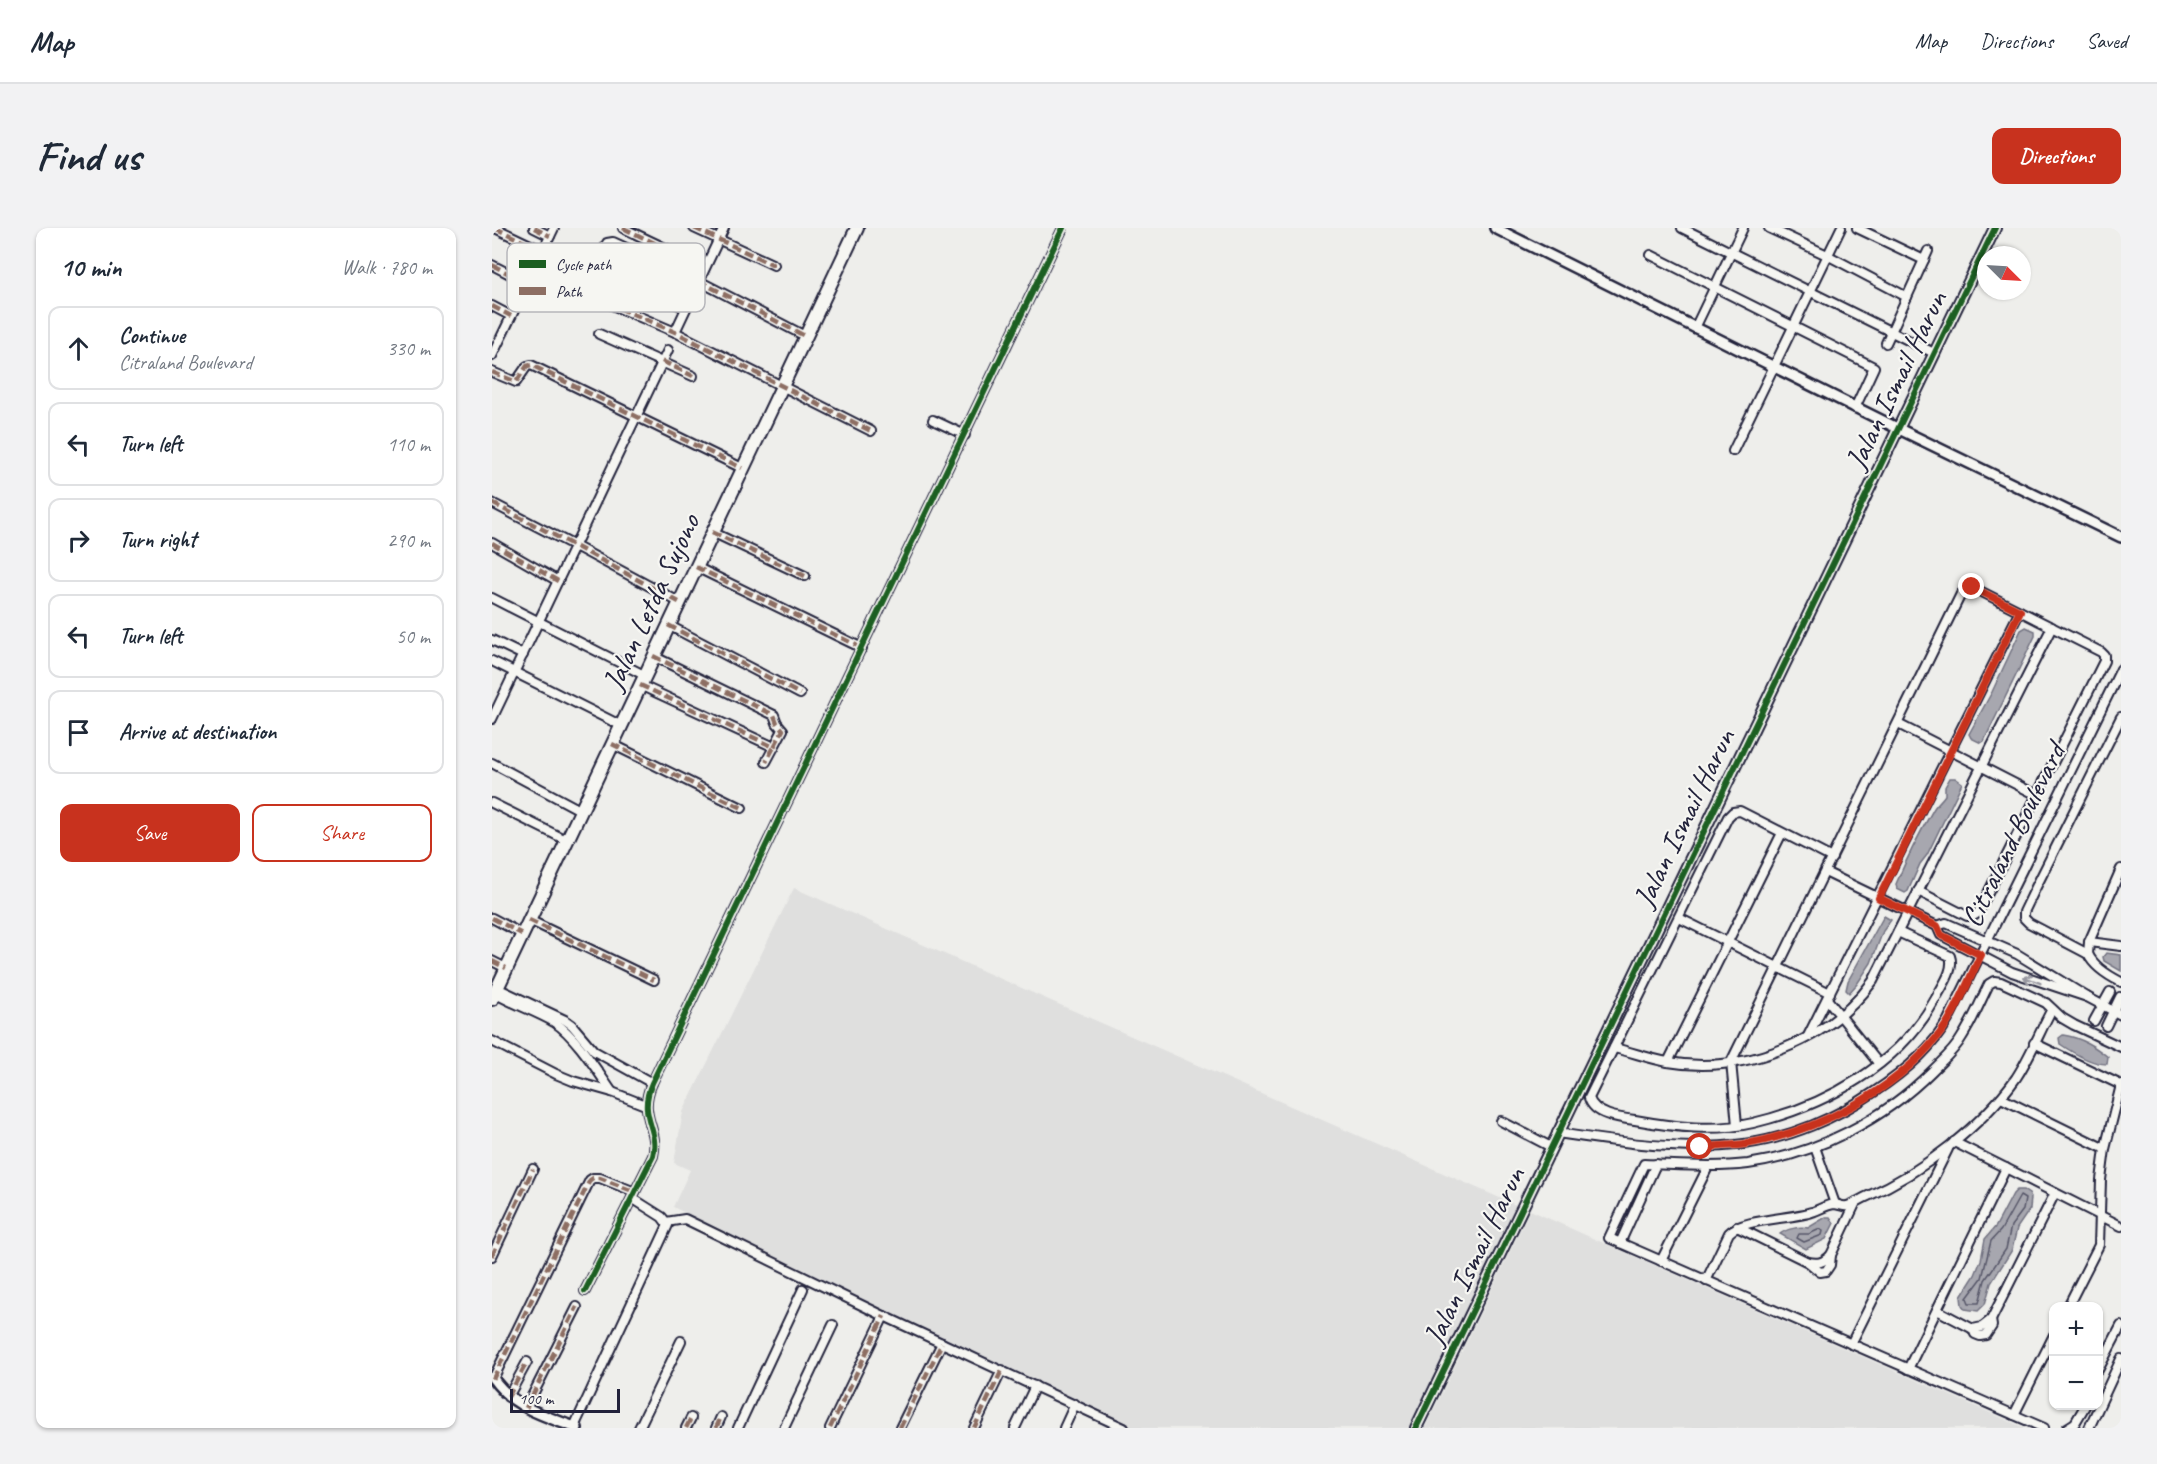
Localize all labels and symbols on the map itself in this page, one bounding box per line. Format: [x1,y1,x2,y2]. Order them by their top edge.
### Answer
legend [507,243,705,312]
north arrow [1977,246,2031,300]
text: Cycle path [556,255,612,275]
text: Path [556,282,583,302]
street label: Jalan Ismail Harun [1836,283,1956,477]
street label: Jalan Letda Sujono [593,507,709,698]
route end [1958,573,1984,599]
street label: Jalan Ismail Harun [1624,721,1744,915]
street label: Citraland Boulevard [1952,733,2076,933]
one-way arrow [2023,974,2042,985]
route start [1686,1133,1712,1159]
street label: Jalan Ismail Harun [1414,1159,1534,1353]
scale bar [510,1386,620,1414]

